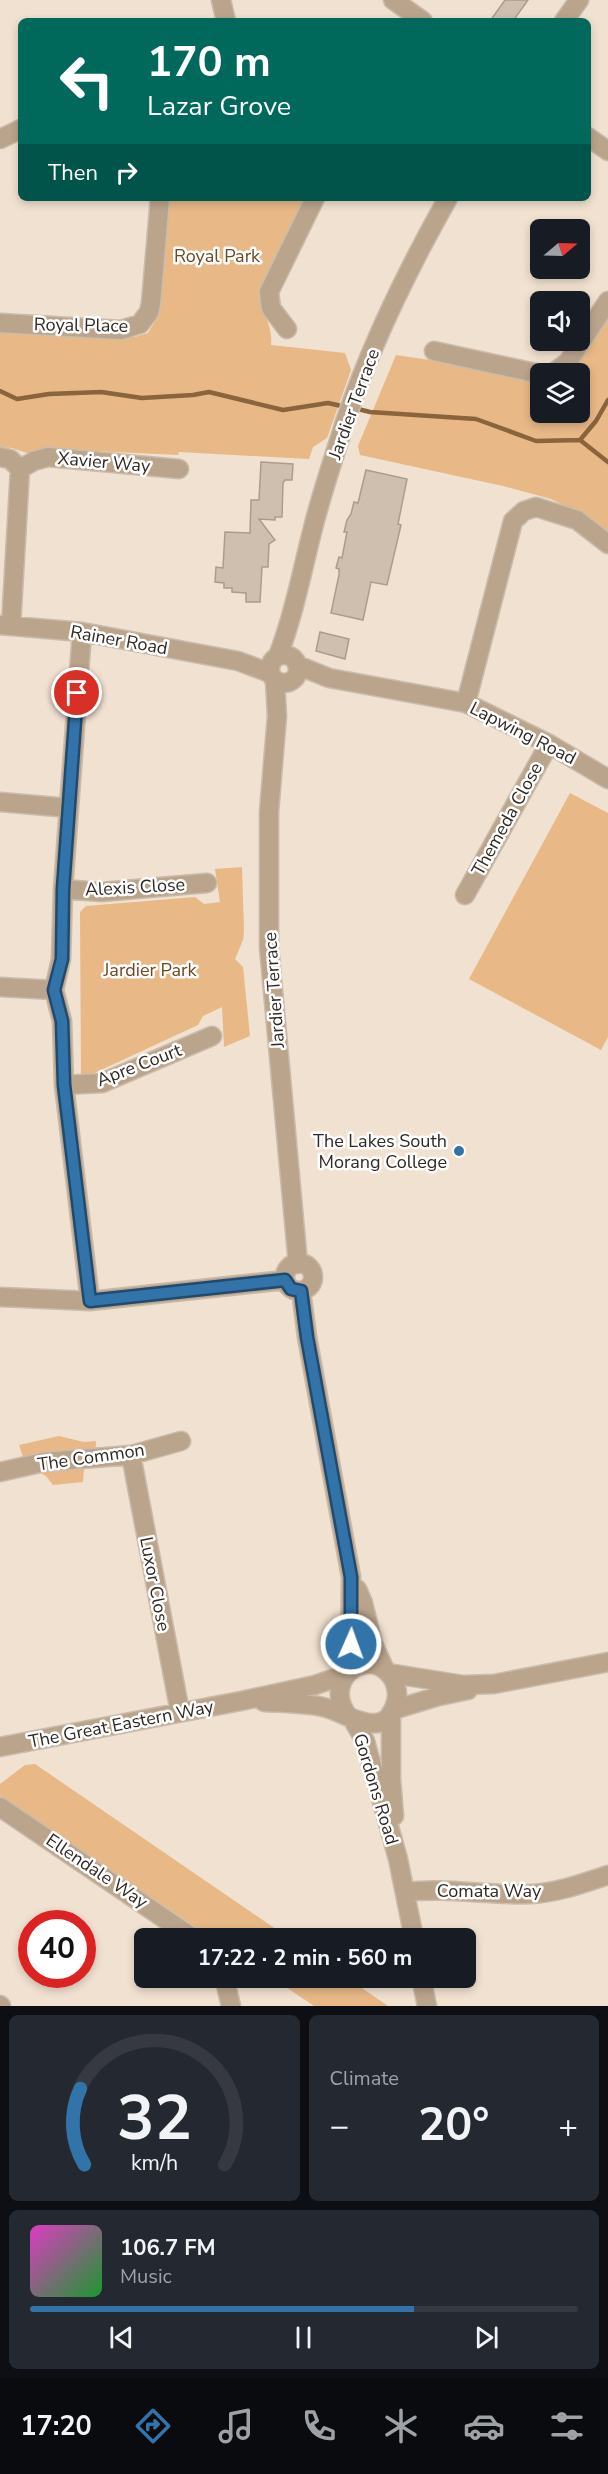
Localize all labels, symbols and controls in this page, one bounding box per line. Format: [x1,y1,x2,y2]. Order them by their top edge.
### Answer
text: 170 m [147,34,271,91]
icon: left [48,42,126,120]
text: Lazar Grove [147,88,291,125]
icon: right [110,156,143,189]
text: Then [48,158,98,188]
north arrow [530,219,590,279]
map controls [530,219,590,423]
park label: Royal Park [174,244,261,268]
button: sound [530,291,590,351]
street label: Royal Place [34,312,128,338]
street label: Jardier Terrace [323,345,385,464]
button: layers [530,363,590,423]
street label: Xavier Way [57,446,152,478]
street label: Rainer Road [68,620,170,660]
pin [51,667,102,718]
icon: arrive [60,676,93,709]
street label: Lapwing Road [466,696,580,770]
street label: Themeda Close [466,758,548,880]
street label: Alexis Close [84,872,186,902]
street label: Jardier Terrace [258,931,290,1050]
park label: Jardier Park [103,958,197,982]
street label: Apre Court [93,1038,185,1092]
place label: The Lakes South Morang College [313,1129,447,1174]
marker: The Lakes South Morang College [452,1144,466,1158]
street label: The Common [36,1438,146,1476]
street label: Luxor Close [134,1535,176,1633]
position arrow [319,1612,383,1676]
street label: The Great Eastern Way [27,1694,216,1754]
street label: Gordons Road [348,1730,404,1848]
street label: Ellendale Way [41,1828,153,1914]
street label: Comata Way [437,1879,542,1903]
speed limit sign: 40 [18,1910,96,1988]
text: 17:22 · 2 min · 560 m [198,1943,412,1973]
text: Climate [330,2065,399,2092]
text: 32 [117,2076,192,2161]
text: 20° [418,2095,489,2156]
text: − [330,2104,349,2149]
text: + [558,2104,578,2149]
text: km/h [131,2148,178,2178]
text: 106.7 FM [120,2233,216,2263]
text: Music [120,2263,172,2290]
icon: previous [105,2321,138,2354]
icon: pause [287,2321,320,2354]
icon: next [470,2321,503,2354]
icon: directions [132,2405,174,2447]
icon: music [215,2405,257,2447]
icon: phone [298,2405,340,2447]
icon: climate [380,2405,422,2447]
icon: car [463,2405,505,2447]
icon: filters [546,2405,588,2447]
text: 17:20 [20,2408,92,2445]

